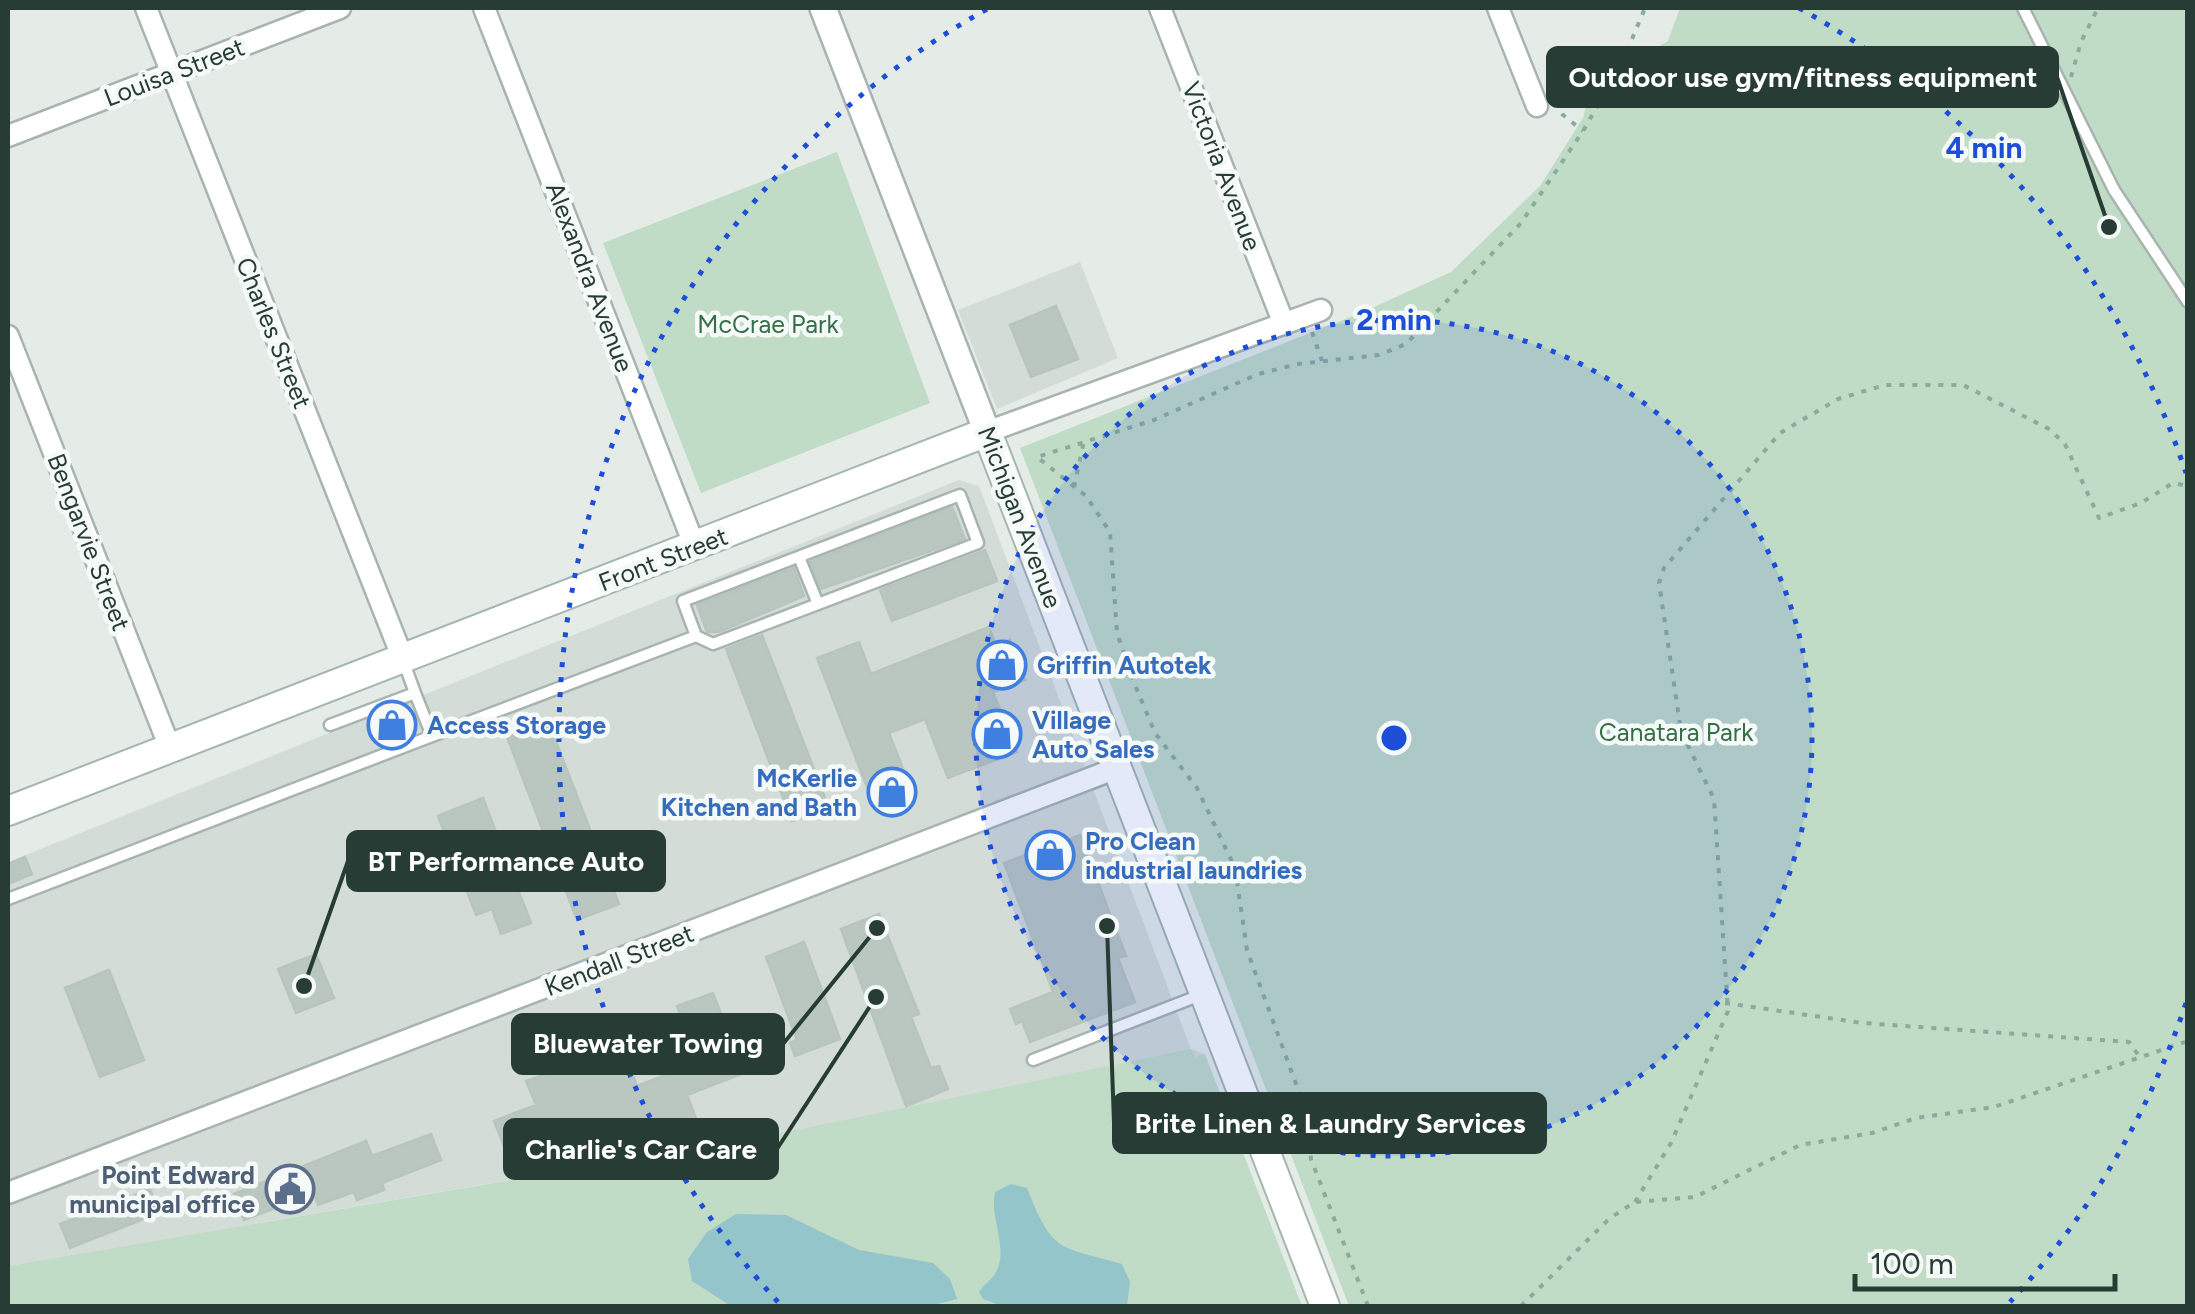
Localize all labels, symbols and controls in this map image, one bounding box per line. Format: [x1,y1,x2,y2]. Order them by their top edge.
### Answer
street label: Louisa Street [100,32,248,112]
callout: Outdoor use gym/fitness equipment [1548,48,2057,106]
text: Outdoor use gym/fitness equipment [1569,60,2038,94]
street label: Victoria Avenue [1176,77,1268,255]
text: 4 min [1945,129,2023,166]
street label: Alexandra Avenue [540,178,640,376]
street label: Charles Street [230,253,318,413]
text: 2 min [1356,301,1432,338]
park label: McCrae Park [697,309,840,339]
street label: Michigan Avenue [972,422,1068,612]
street label: Bengarvie Street [41,449,137,635]
street label: Front Street [594,521,732,597]
shop icon: Griffin Autotek [976,639,1028,691]
place label: Griffin Autotek [1037,650,1212,680]
shop icon: Access Storage [366,699,418,751]
place label: Village Auto Sales [1032,705,1155,764]
shop icon: Village Auto Sales [971,708,1023,760]
place label: Access Storage [427,710,606,740]
park label: Canatara Park [1599,717,1754,747]
centre of rings [1376,720,1412,756]
place label: McKerlie Kitchen and Bath [661,763,857,822]
shop icon: McKerlie Kitchen and Bath [866,766,918,818]
place label: Pro Clean industrial laundries [1085,826,1303,885]
shop icon: Pro Clean industrial laundries [1024,829,1076,881]
callout: BT Performance Auto [348,832,664,890]
text: BT Performance Auto [368,844,644,878]
street label: Kendall Street [540,918,698,1002]
callout: Bluewater Towing [513,1015,783,1073]
text: Bluewater Towing [533,1026,763,1060]
callout: Brite Linen & Laundry Services [1114,1094,1545,1152]
text: Brite Linen & Laundry Services [1134,1106,1526,1140]
callout: Charlie's Car Care [505,1120,777,1178]
text: Charlie's Car Care [525,1132,757,1166]
place label: Point Edward municipal office [69,1160,255,1219]
public building icon: Point Edward municipal office [264,1163,316,1215]
scale bar [1855,1229,2115,1291]
text: 100 m [1870,1245,1954,1282]

